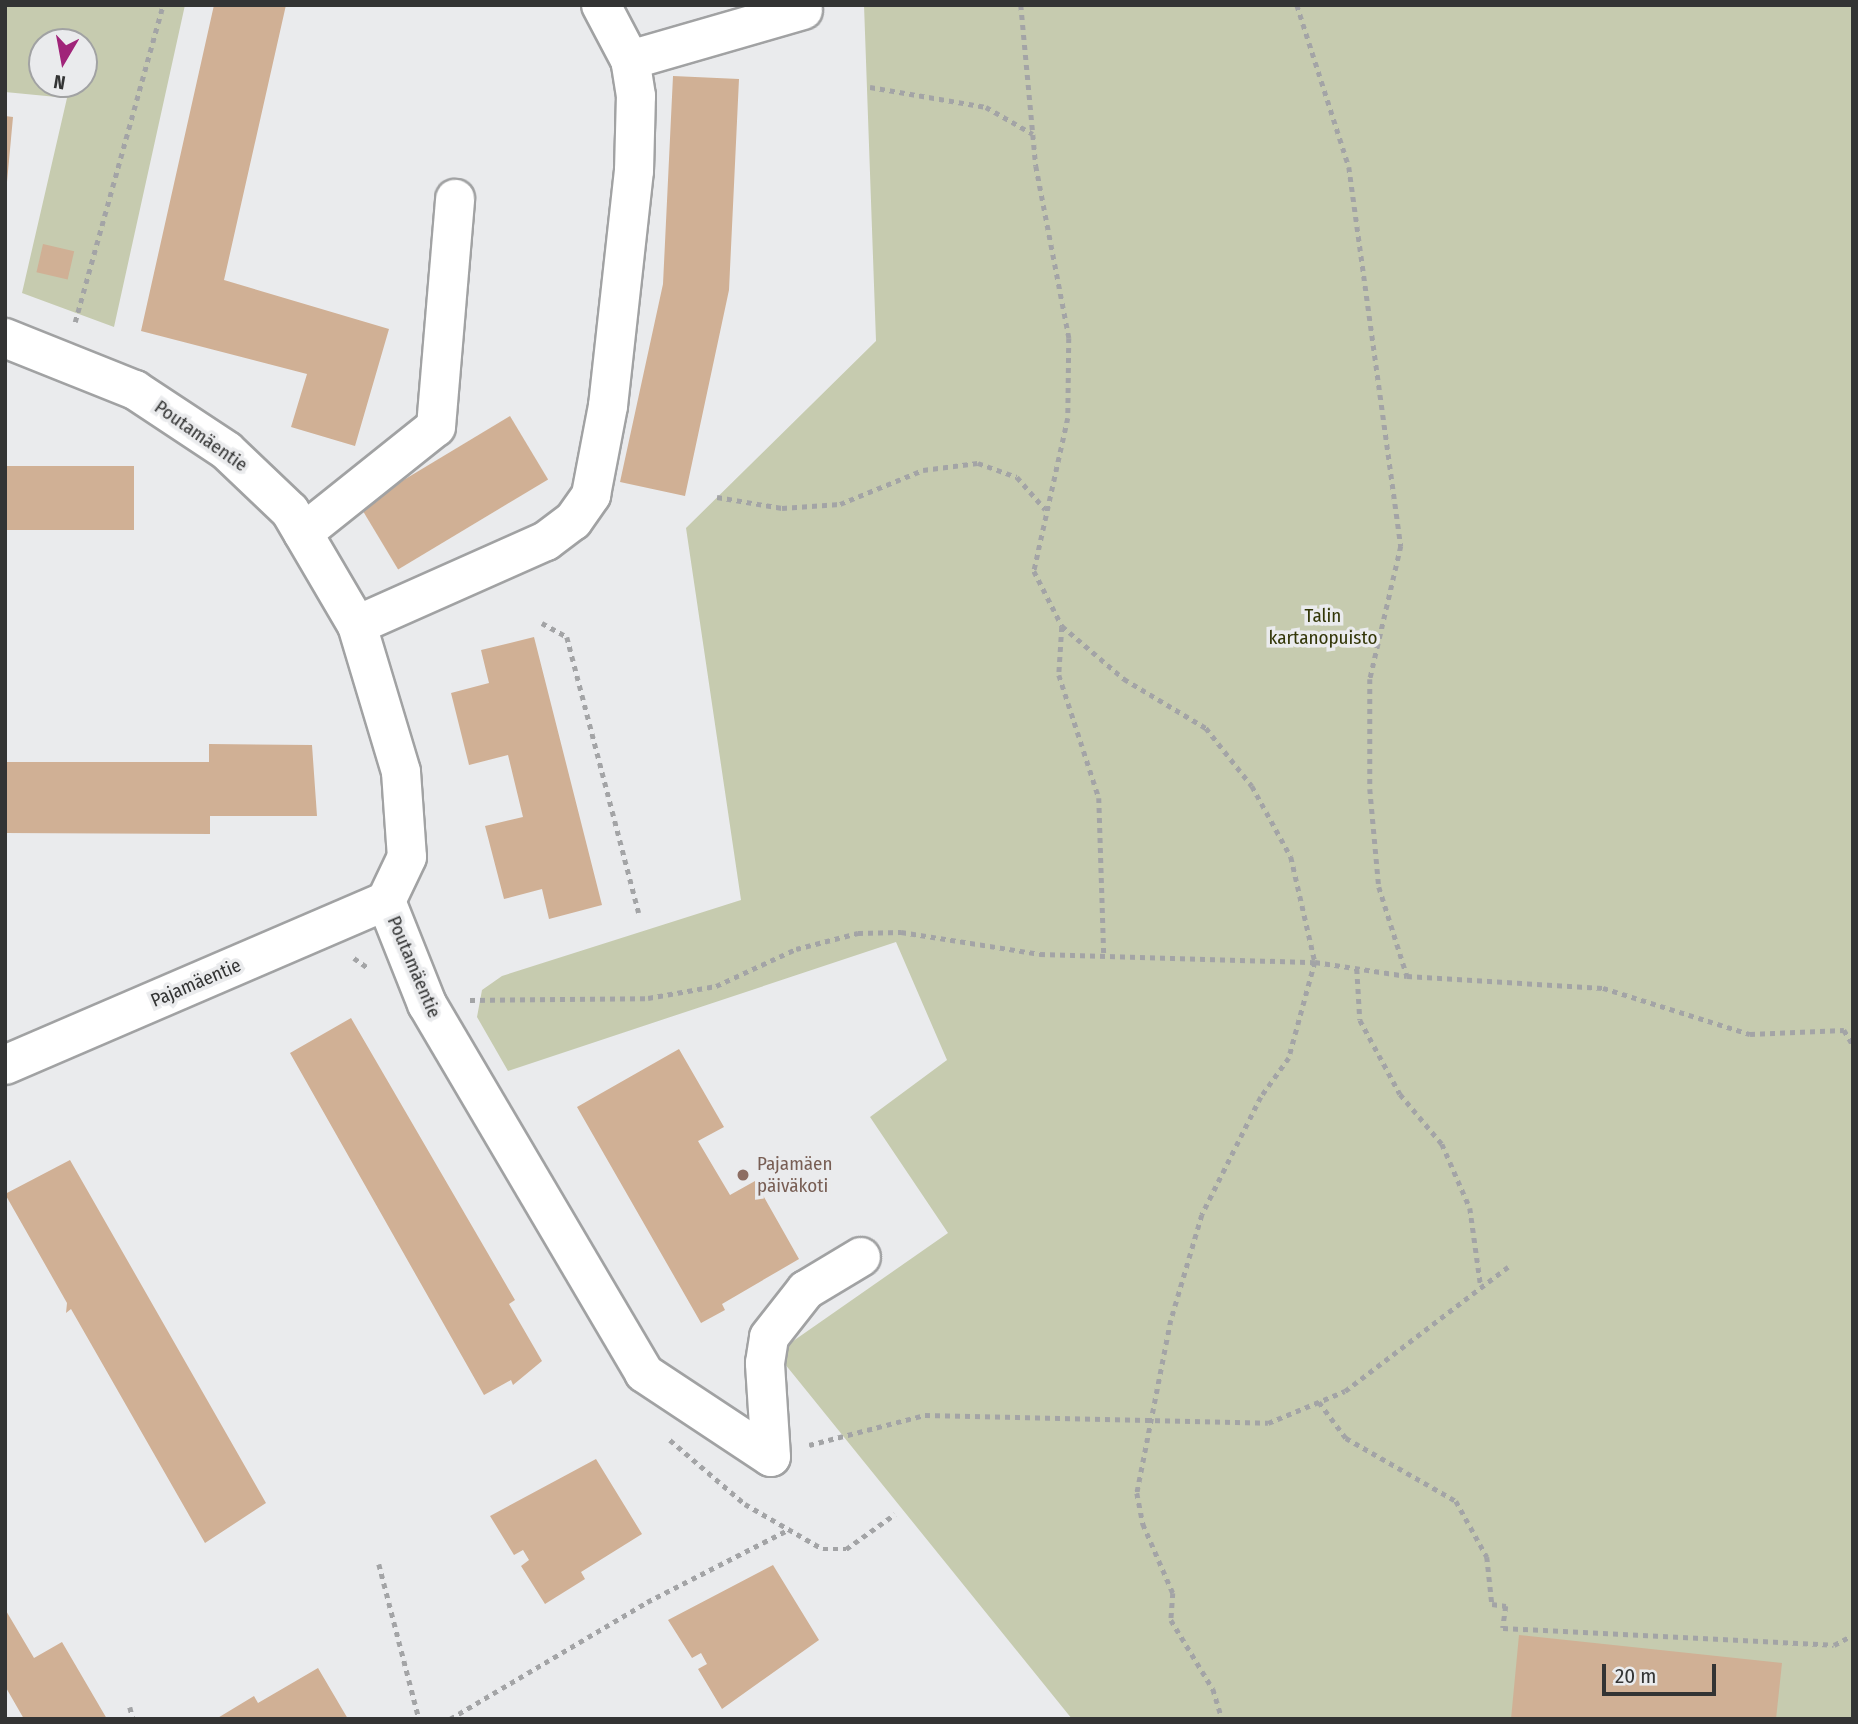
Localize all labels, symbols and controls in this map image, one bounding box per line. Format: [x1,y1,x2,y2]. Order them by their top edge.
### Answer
north arrow [28,28,98,98]
text: N [52,70,67,95]
street label: Poutamäentie [150,396,252,476]
park label: Talin kartanopuisto [1269,605,1377,649]
street label: Poutamäentie [382,913,446,1021]
street label: Pajamäentie [147,954,245,1012]
place label: Pajamäen päiväkoti [757,1153,832,1197]
marker: Pajamäen päiväkoti [735,1167,751,1183]
scale bar [1606,1650,1720,1694]
text: 20 m [1615,1663,1656,1689]

